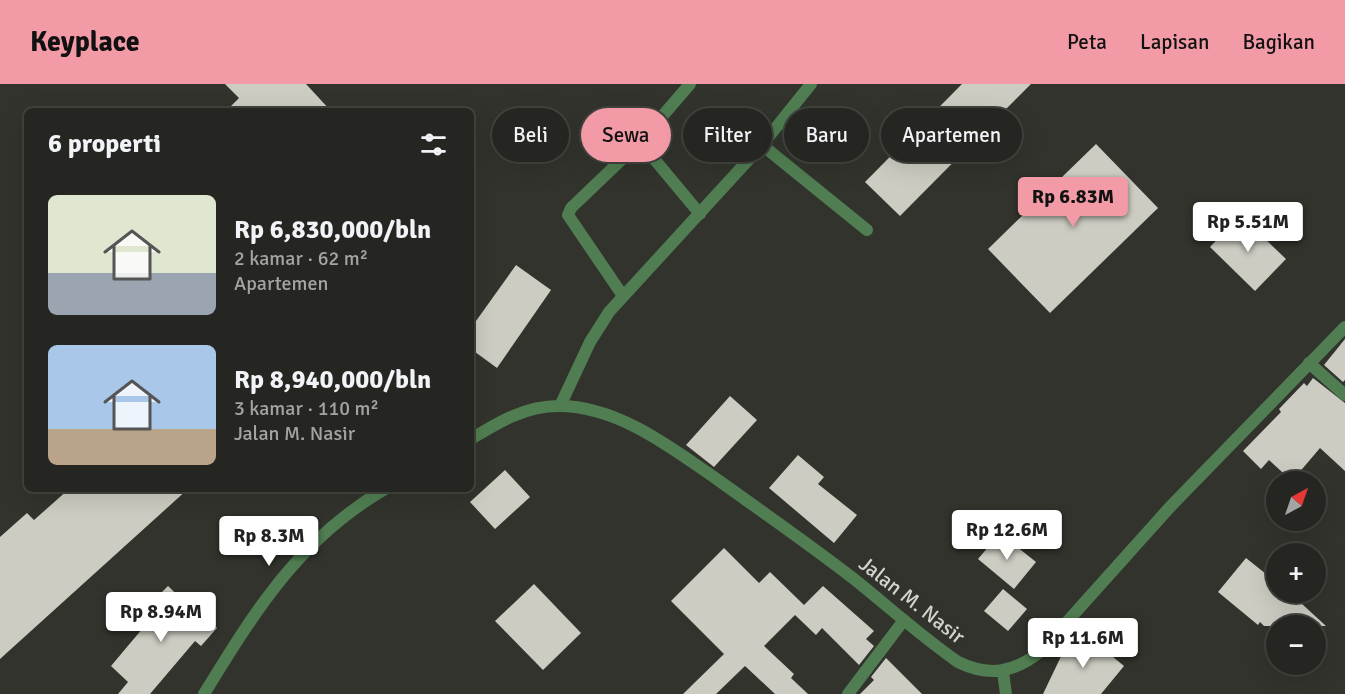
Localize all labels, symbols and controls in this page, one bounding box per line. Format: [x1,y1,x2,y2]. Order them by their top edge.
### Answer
text: Keyplace [30,25,140,59]
text: Peta [1067,29,1107,55]
text: Lapisan [1140,29,1209,55]
text: Bagikan [1242,29,1315,55]
chip: Beli [492,108,569,162]
chip: Sewa [581,108,671,162]
chip: Filter [683,108,772,162]
chip: Baru [784,108,869,162]
chip: Apartemen [881,108,1022,162]
text: 6 properti [48,128,161,160]
icon: filters [417,128,450,161]
pin: Rp 6.83M [1011,177,1135,228]
text: Rp 6.83M [1032,184,1114,209]
pin: Rp 5.51M [1186,202,1310,253]
text: Rp 5.51M [1207,209,1289,234]
text: Rp 6,830,000/bln [234,214,431,246]
icon: home [96,219,168,291]
text: 2 kamar · 62 m² [234,246,368,271]
text: Apartemen [234,271,328,296]
text: Rp 8,940,000/bln [234,364,431,396]
icon: home [96,369,168,441]
text: 3 kamar · 110 m² [234,396,379,421]
text: Jalan M. Nasir [234,421,355,446]
north arrow [1266,471,1326,531]
map controls [1266,471,1326,675]
pin: Rp 12.6M [945,510,1069,561]
pin: Rp 8.3M [214,516,324,567]
text: Rp 12.6M [966,517,1048,542]
text: Rp 8.3M [233,523,305,548]
button: + [1266,543,1326,603]
street label: Jalan M. Nasir [854,551,970,650]
pin: Rp 8.94M [99,592,223,643]
text: Rp 8.94M [120,599,202,624]
button: − [1266,615,1326,675]
pin: Rp 11.6M [1021,618,1145,669]
text: Rp 11.6M [1042,625,1124,650]

